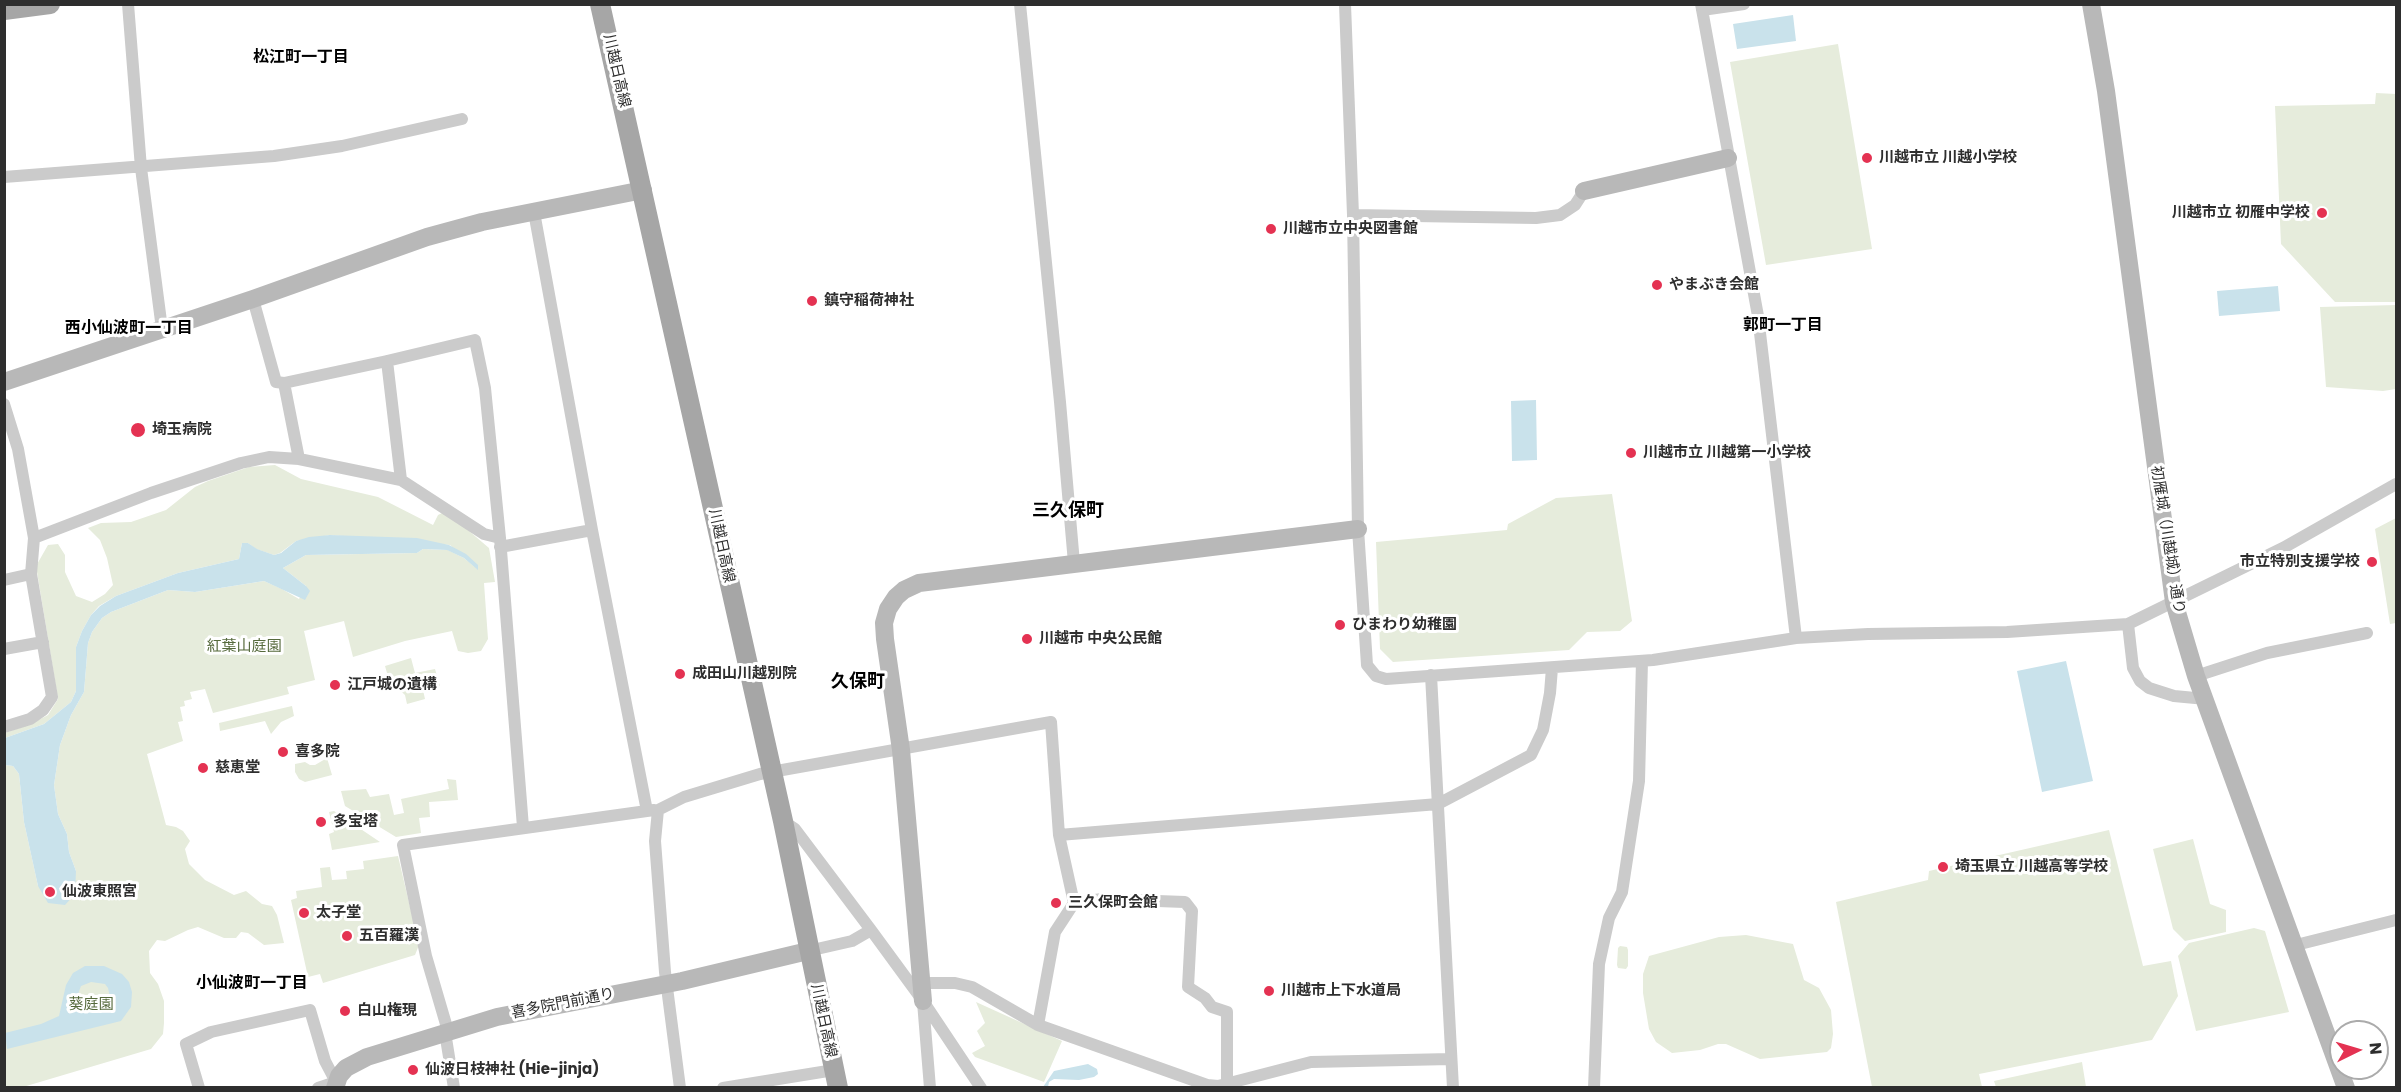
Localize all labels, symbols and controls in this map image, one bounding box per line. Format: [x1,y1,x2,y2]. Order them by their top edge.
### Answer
street label: 川越日高線 [599,32,633,110]
district label: 松江町一丁目 [253,48,349,68]
place label: 川越市立 川越小学校 [1879,149,2017,167]
marker: 川越市立 川越小学校 [1860,151,1874,165]
place label: 川越市立 初雁中学校 [2172,204,2310,222]
marker: 川越市立 初雁中学校 [2315,206,2329,220]
place label: 川越市立中央図書館 [1283,220,1418,238]
marker: 川越市立中央図書館 [1264,222,1278,236]
place label: やまぶき会館 [1669,276,1759,294]
marker: やまぶき会館 [1650,278,1664,292]
place label: 鎮守稲荷神社 [824,292,914,310]
marker: 鎮守稲荷神社 [805,294,819,308]
district label: 郭町一丁目 [1743,316,1823,336]
district label: 西小仙波町一丁目 [65,319,193,339]
marker: 埼玉病院 [129,421,147,439]
place label: 埼玉病院 [152,421,212,439]
place label: 川越市立 川越第一小学校 [1643,444,1811,462]
marker: 川越市立 川越第一小学校 [1624,446,1638,460]
street label: 初雁城（川越城）通り [2146,465,2188,615]
district label: 三久保町 [1032,500,1104,522]
street label: 川越日高線 [704,507,738,585]
place label: 市立特別支援学校 [2240,553,2360,571]
marker: 市立特別支援学校 [2365,555,2379,569]
place label: ひまわり幼稚園 [1352,616,1457,634]
marker: ひまわり幼稚園 [1333,618,1347,632]
place label: 川越市 中央公民館 [1039,630,1162,648]
marker: 川越市 中央公民館 [1020,632,1034,646]
park label: 紅葉山庭園 [207,638,281,656]
place label: 成田山川越別院 [692,665,797,683]
marker: 成田山川越別院 [673,667,687,681]
district label: 久保町 [831,671,885,693]
place label: 江戸城の遺構 [347,676,437,694]
marker: 江戸城の遺構 [328,678,342,692]
place label: 喜多院 [295,743,340,761]
marker: 喜多院 [276,745,290,759]
place label: 慈恵堂 [215,759,260,777]
marker: 慈恵堂 [196,761,210,775]
place label: 多宝塔 [333,813,378,831]
marker: 多宝塔 [314,815,328,829]
place label: 埼玉県立 川越高等学校 [1955,858,2108,876]
marker: 埼玉県立 川越高等学校 [1936,860,1950,874]
place label: 仙波東照宮 [62,883,137,901]
marker: 仙波東照宮 [43,885,57,899]
place label: 三久保町会館 [1068,894,1158,912]
marker: 三久保町会館 [1049,896,1063,910]
place label: 太子堂 [316,904,361,922]
marker: 太子堂 [297,906,311,920]
place label: 五百羅漢 [359,927,419,945]
marker: 五百羅漢 [340,929,354,943]
district label: 小仙波町一丁目 [196,974,308,994]
street label: 川越日高線 [806,982,840,1060]
place label: 川越市上下水道局 [1281,982,1401,1000]
marker: 川越市上下水道局 [1262,984,1276,998]
street label: 喜多院門前通り [510,985,616,1023]
park label: 葵庭園 [69,996,113,1014]
place label: 白山権現 [357,1002,417,1020]
marker: 白山権現 [338,1004,352,1018]
north arrow [2329,1020,2389,1080]
text: N [2363,1042,2387,1056]
place label: 仙波日枝神社 (Hie-jinja) [425,1061,599,1079]
marker: 仙波日枝神社 (Hie-jinja) [406,1063,420,1077]

